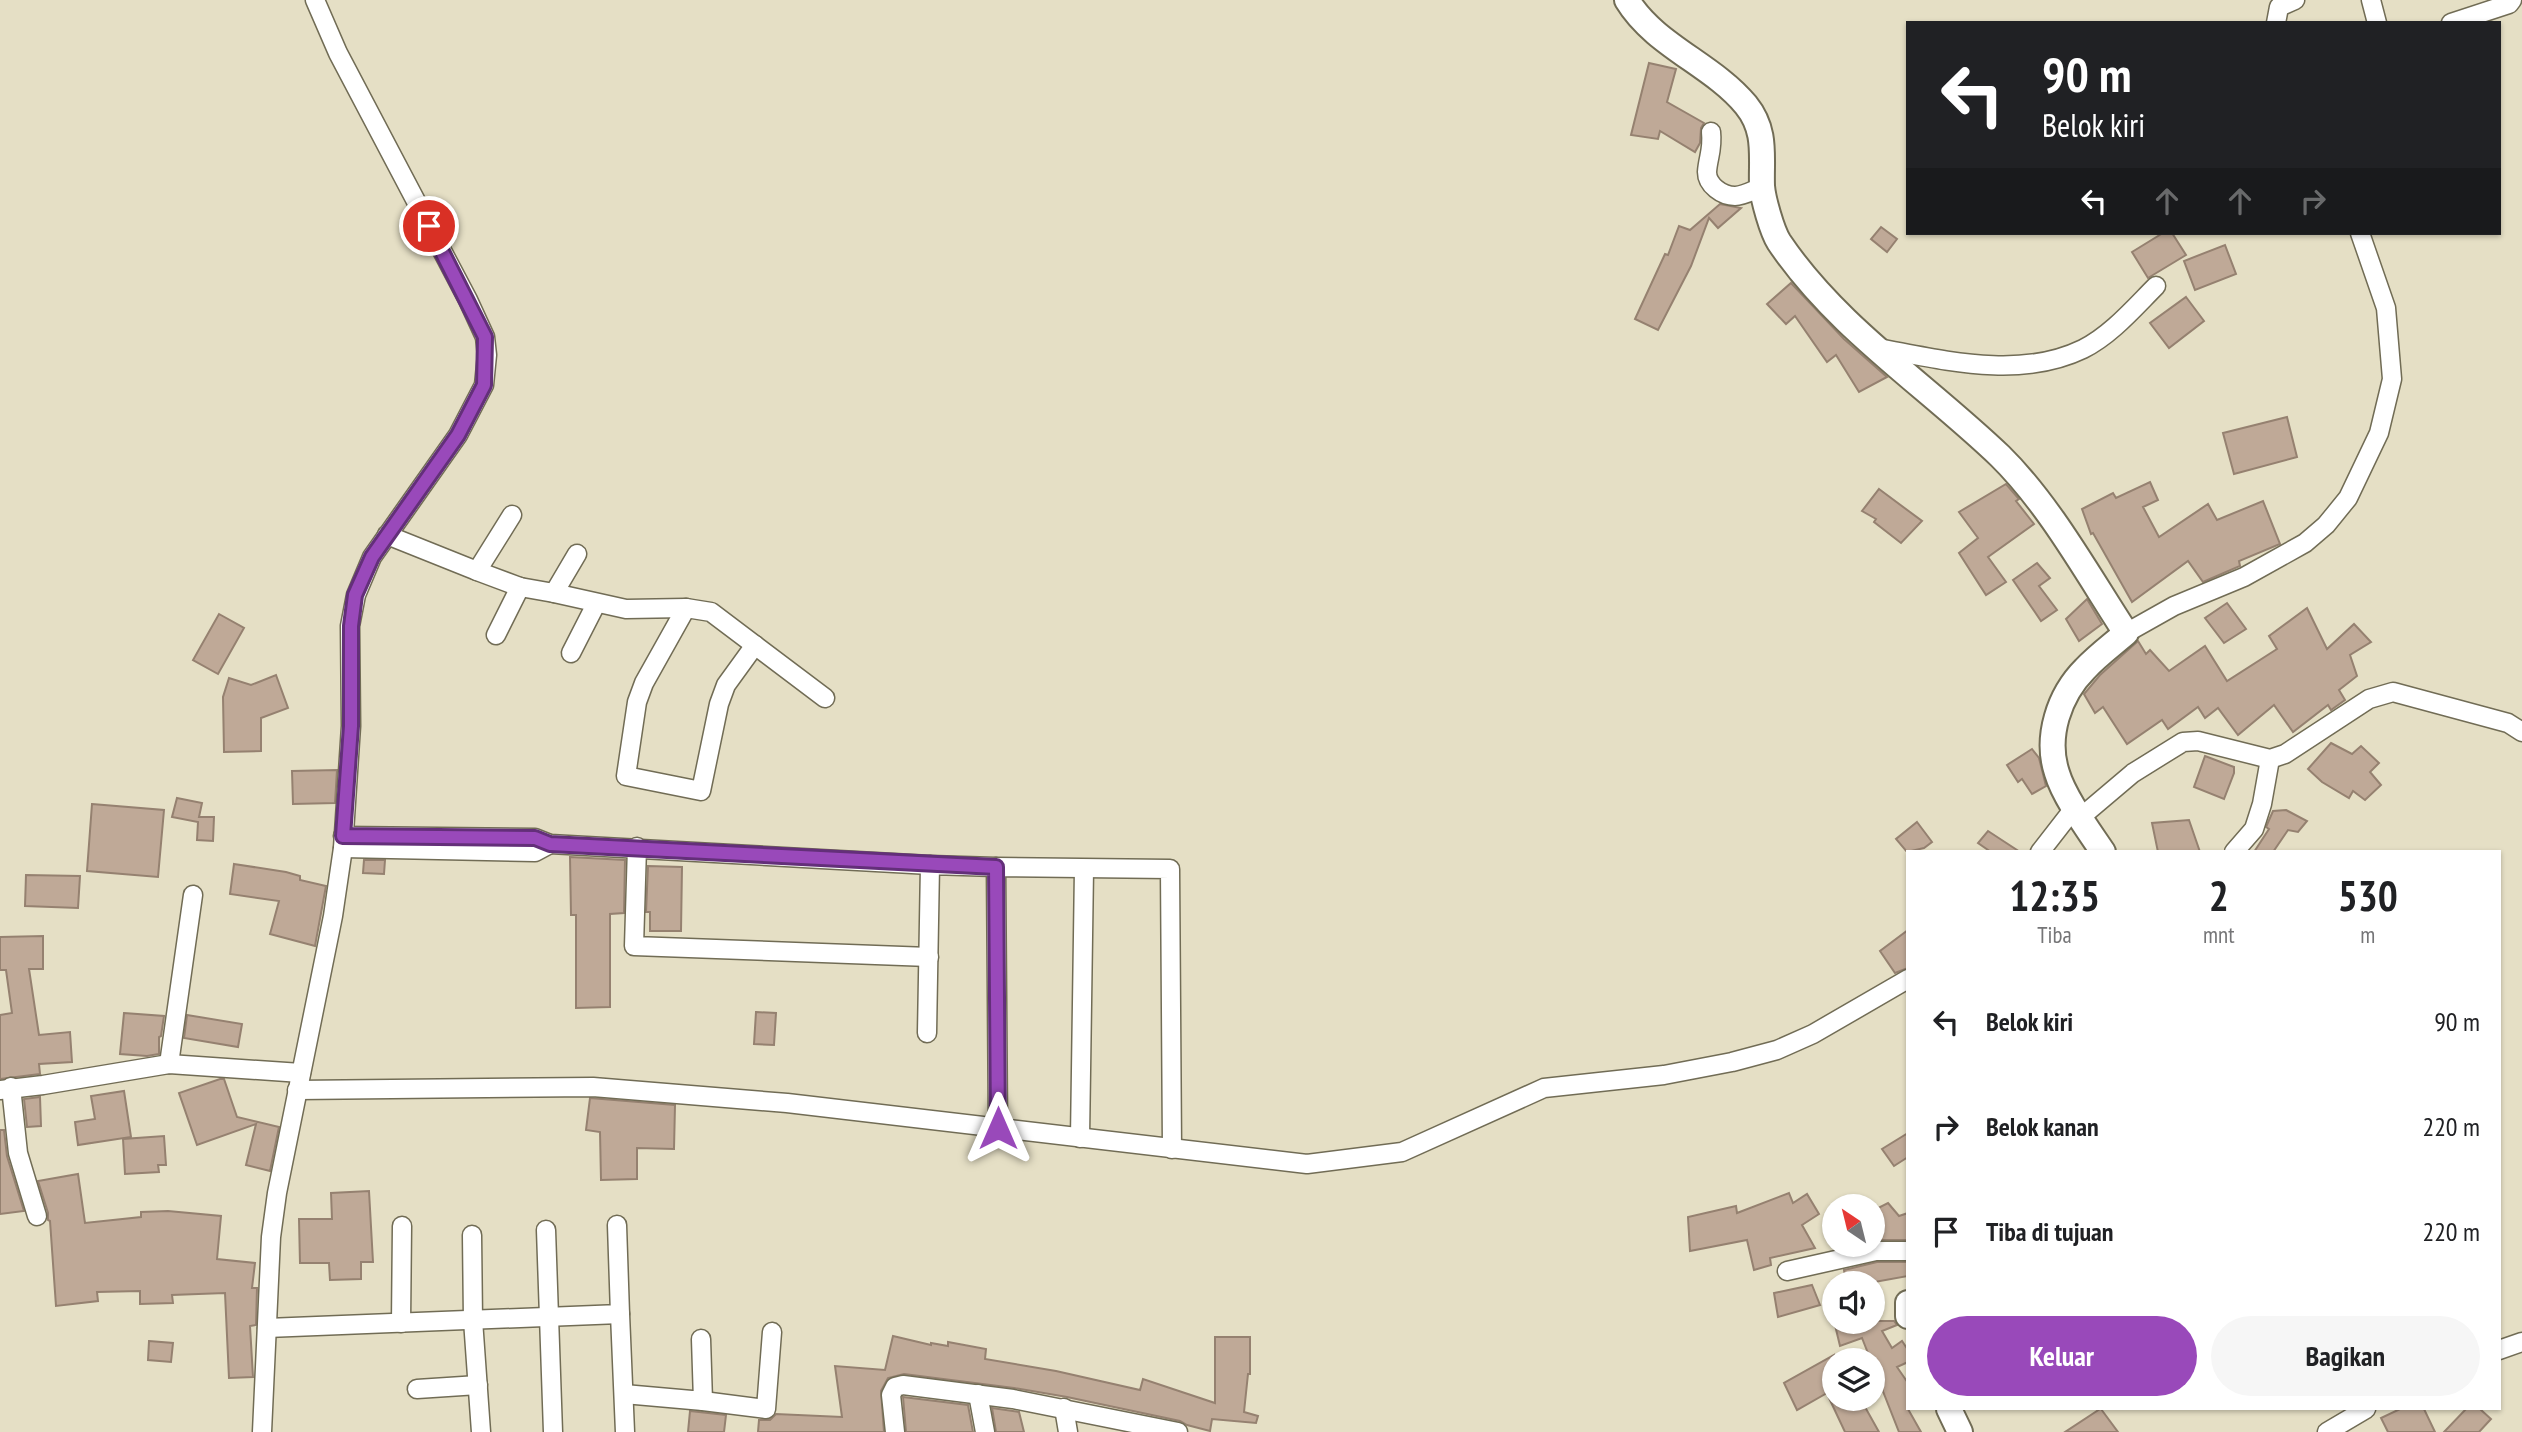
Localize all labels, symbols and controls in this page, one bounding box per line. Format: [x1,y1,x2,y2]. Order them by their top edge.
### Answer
text: 90 m [2042,42,2131,106]
icon: left [1927,49,2018,140]
text: Belok kiri [2042,104,2145,146]
icon: left [2075,182,2113,220]
icon: ahead [2148,182,2186,220]
icon: ahead [2221,182,2259,220]
icon: right [2294,182,2332,220]
pin [399,196,459,256]
icon: arrive [410,207,448,245]
text: 12:35 [2009,868,2100,923]
text: 2 [2209,868,2229,923]
text: 530 [2338,868,2398,923]
text: Tiba [2037,920,2072,949]
text: mnt [2203,920,2235,949]
text: m [2360,920,2375,949]
icon: left [1927,1003,1965,1041]
text: Belok kiri [1986,1005,2073,1038]
text: 90 m [2434,1005,2480,1038]
position arrow [961,1091,1035,1165]
icon: right [1927,1108,1965,1146]
text: Belok kanan [1986,1110,2099,1143]
text: 220 m [2422,1110,2480,1143]
north arrow [1822,1194,1885,1256]
map controls [1822,1194,1885,1411]
icon: arrive [1927,1213,1965,1251]
text: Tiba di tujuan [1986,1215,2114,1248]
text: 220 m [2422,1215,2480,1248]
button: sound [1822,1271,1885,1334]
button: Keluar [1927,1316,2197,1396]
button: Bagikan [2211,1316,2480,1396]
button: layers [1822,1348,1885,1411]

